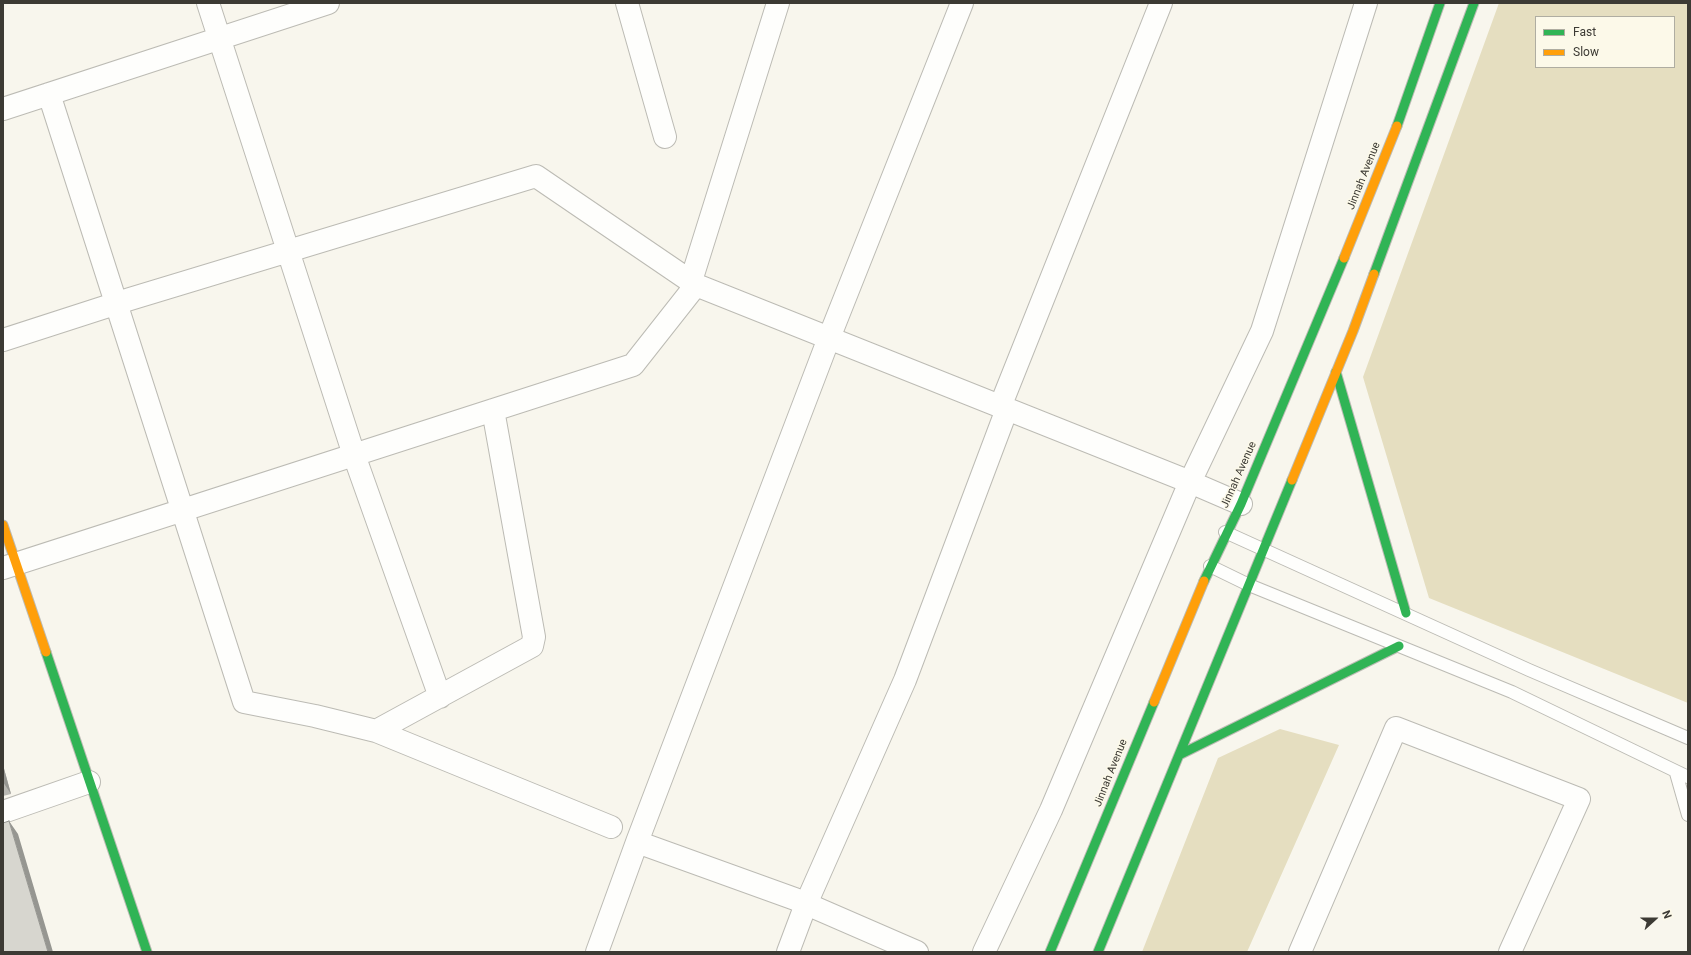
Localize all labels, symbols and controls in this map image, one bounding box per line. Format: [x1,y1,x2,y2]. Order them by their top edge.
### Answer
legend [1535,16,1675,68]
text: Fast [1573,25,1596,39]
text: Slow [1573,45,1599,59]
street label: Jinnah Avenue [1344,140,1384,212]
street label: Jinnah Avenue [1218,440,1260,510]
street label: Jinnah Avenue [1091,737,1131,809]
north arrow [1635,899,1675,939]
text: N [1659,909,1674,920]

